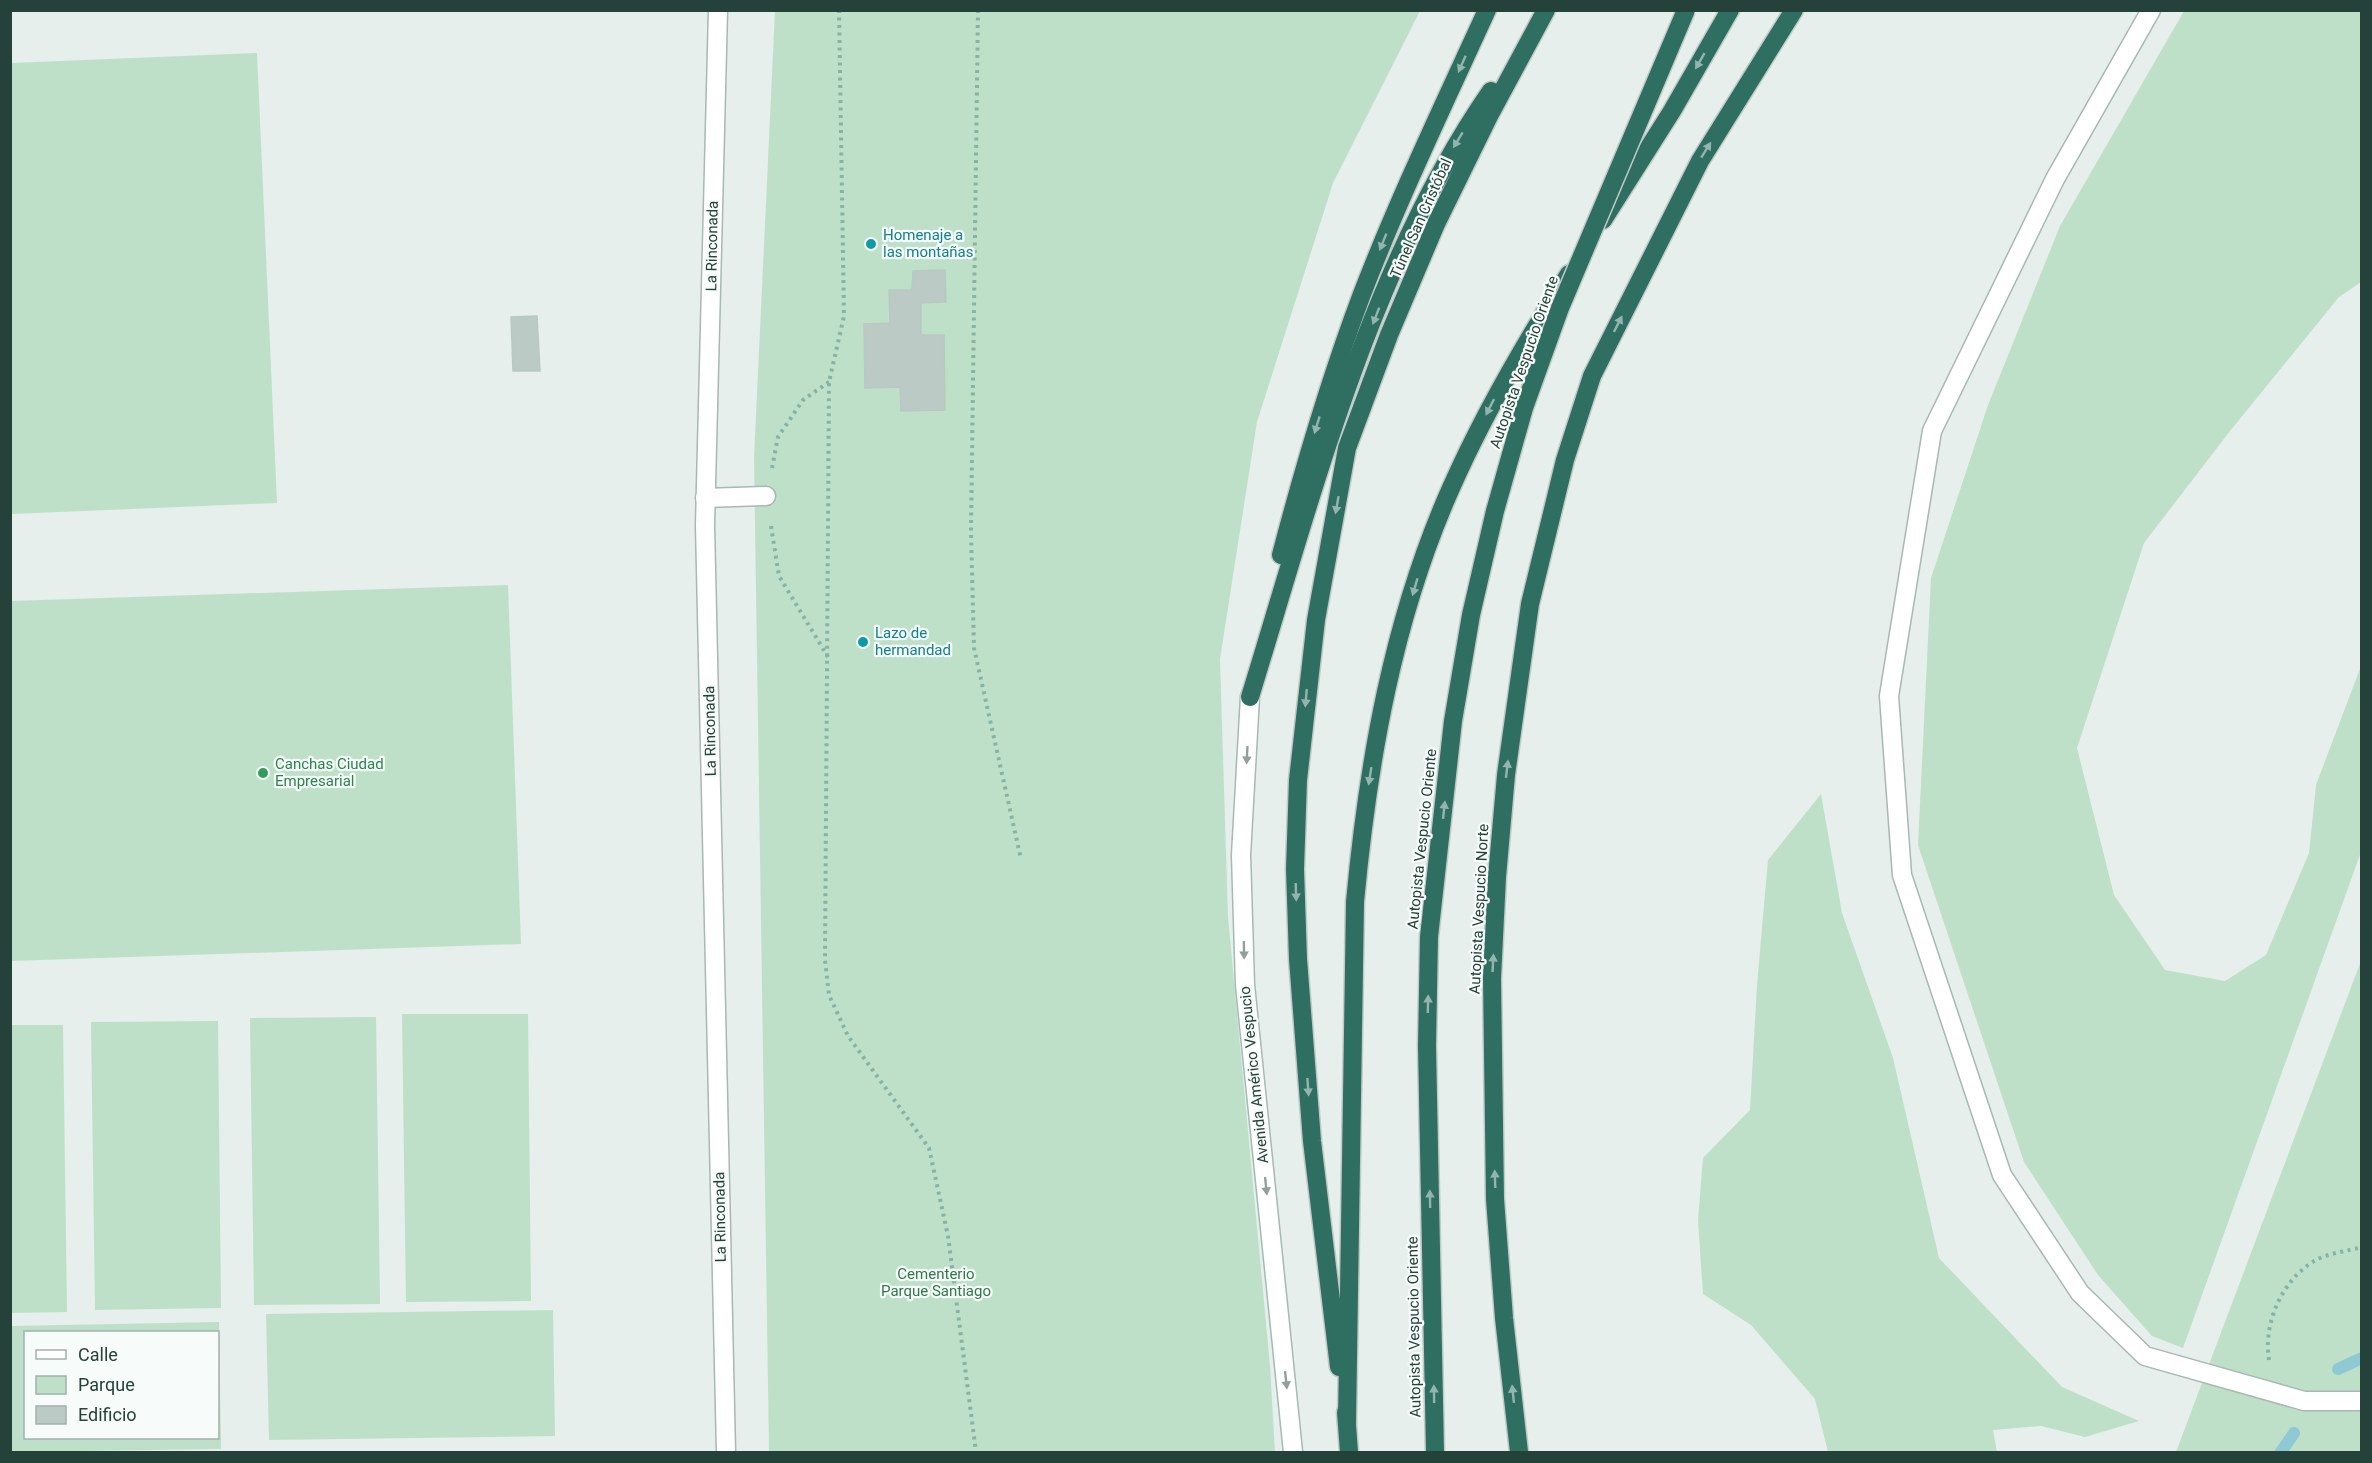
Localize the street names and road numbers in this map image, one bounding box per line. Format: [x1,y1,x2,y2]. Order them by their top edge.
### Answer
street label: Túnel San Cristóbal [1387,155,1455,281]
street label: La Rinconada [702,201,722,291]
street label: Autopista Vespucio Oriente [1486,273,1562,451]
street label: La Rinconada [700,686,720,776]
street label: Autopista Vespucio Oriente [1404,748,1440,930]
street label: Autopista Vespucio Norte [1466,823,1492,995]
street label: Avenida Américo Vespucio [1236,985,1272,1165]
street label: La Rinconada [710,1172,730,1262]
street label: Autopista Vespucio Oriente [1403,1236,1425,1418]

